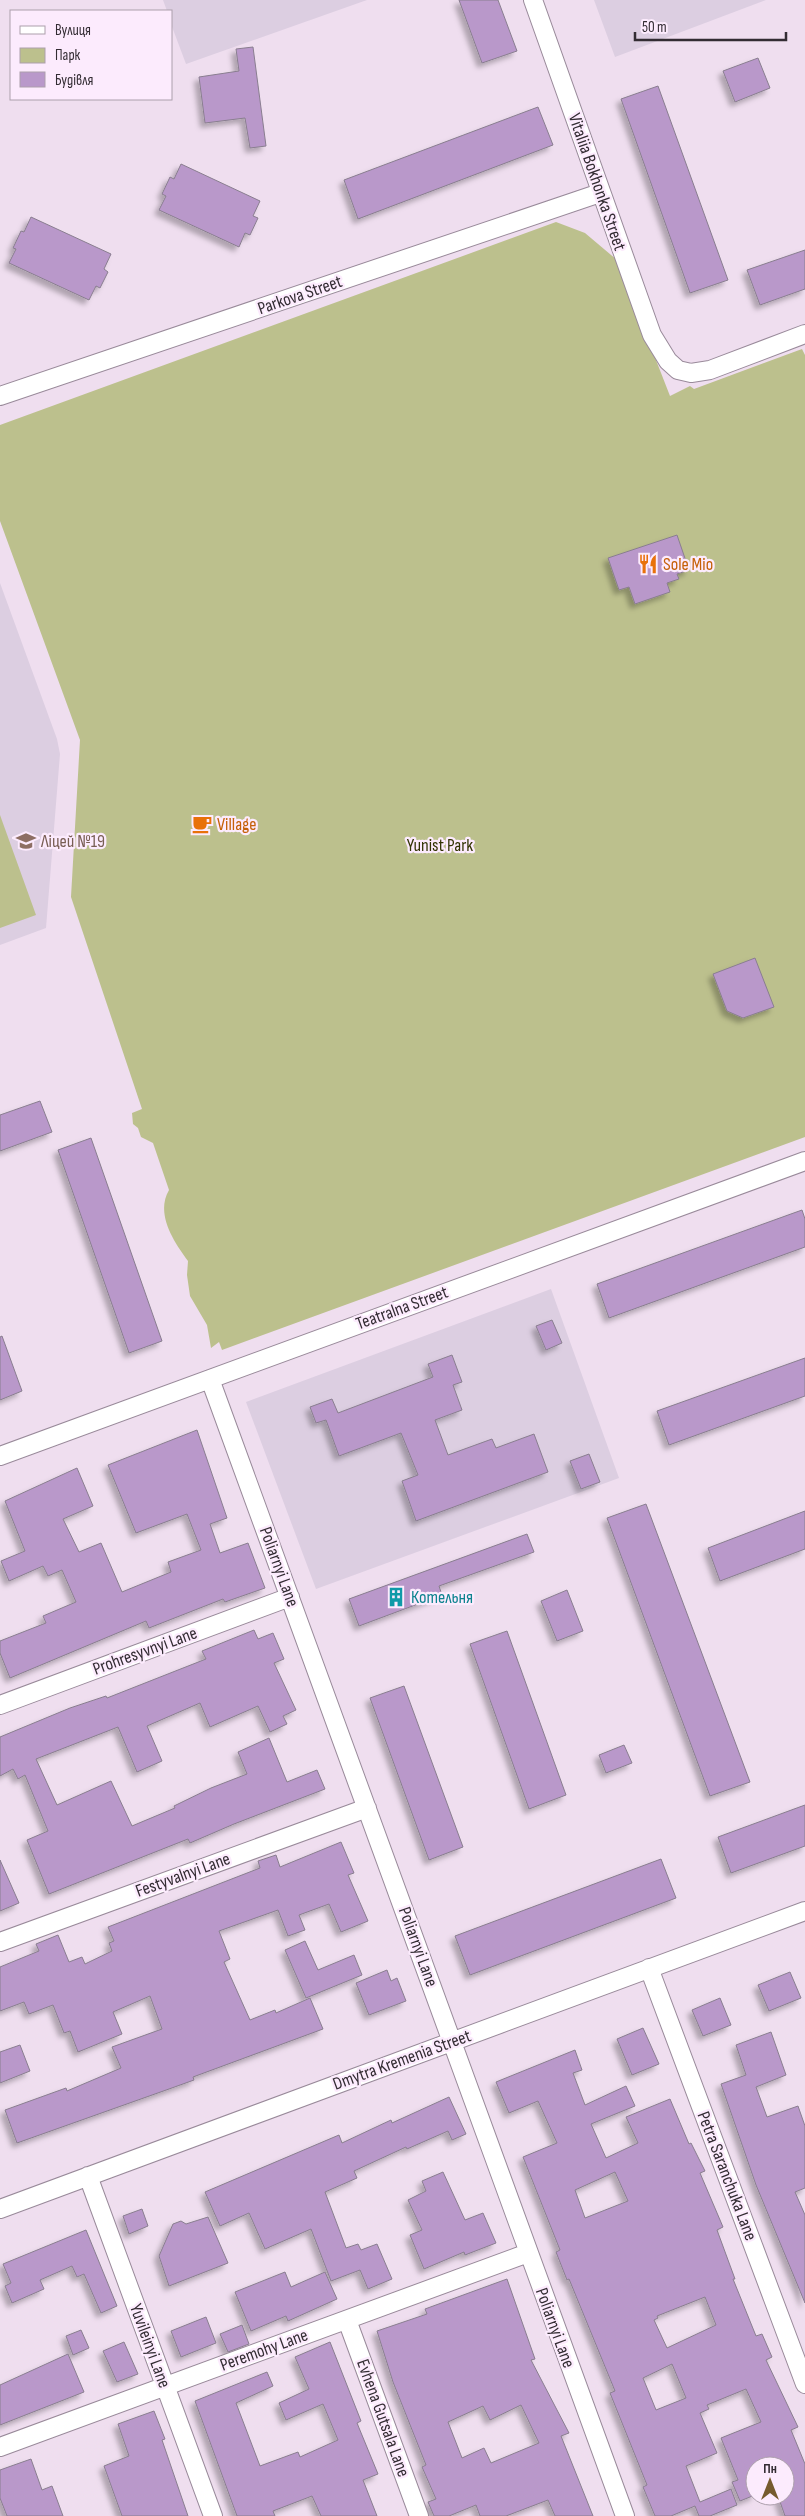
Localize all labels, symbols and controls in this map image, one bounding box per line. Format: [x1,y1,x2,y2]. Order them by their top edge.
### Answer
legend [10,10,172,100]
scale bar [635,10,786,42]
text: 50 m [642,18,667,37]
text: Вулиця [55,21,91,40]
text: Парк [55,46,81,65]
text: Будівля [55,71,94,90]
street label: Vitaliia Bokhonka Street [564,111,631,254]
street label: Parkova Street [255,271,345,319]
restaurant icon: Sole Mio [637,553,659,575]
place label: Sole Mio [663,554,713,575]
cafe icon: Village [191,813,213,835]
place label: Village [217,814,256,835]
school or university icon: Ліцей №19 [15,830,37,852]
place label: Ліцей №19 [40,831,105,852]
park label: Yunist Park [407,835,473,856]
street label: Teatralna Street [353,1281,451,1334]
street label: Poliarnyi Lane [255,1524,303,1610]
building icon: Котельня [385,1586,407,1608]
place label: Котельня [411,1587,473,1608]
street label: Prohresyvnyi Lane [90,1622,200,1680]
street label: Festyvalnyi Lane [133,1848,233,1902]
street label: Poliarnyi Lane [394,1904,442,1990]
street label: Dmytra Kremenia Street [330,2025,474,2095]
street label: Petra Saranchuka Lane [693,2108,761,2244]
street label: Poliarnyi Lane [531,2285,579,2371]
street label: Yuvileinyi Lane [125,2301,175,2391]
street label: Peremohy Lane [217,2324,311,2376]
street label: Evhena Gutsala Lane [352,2356,414,2480]
north arrow [745,2456,795,2506]
text: Пн [763,2460,777,2477]

